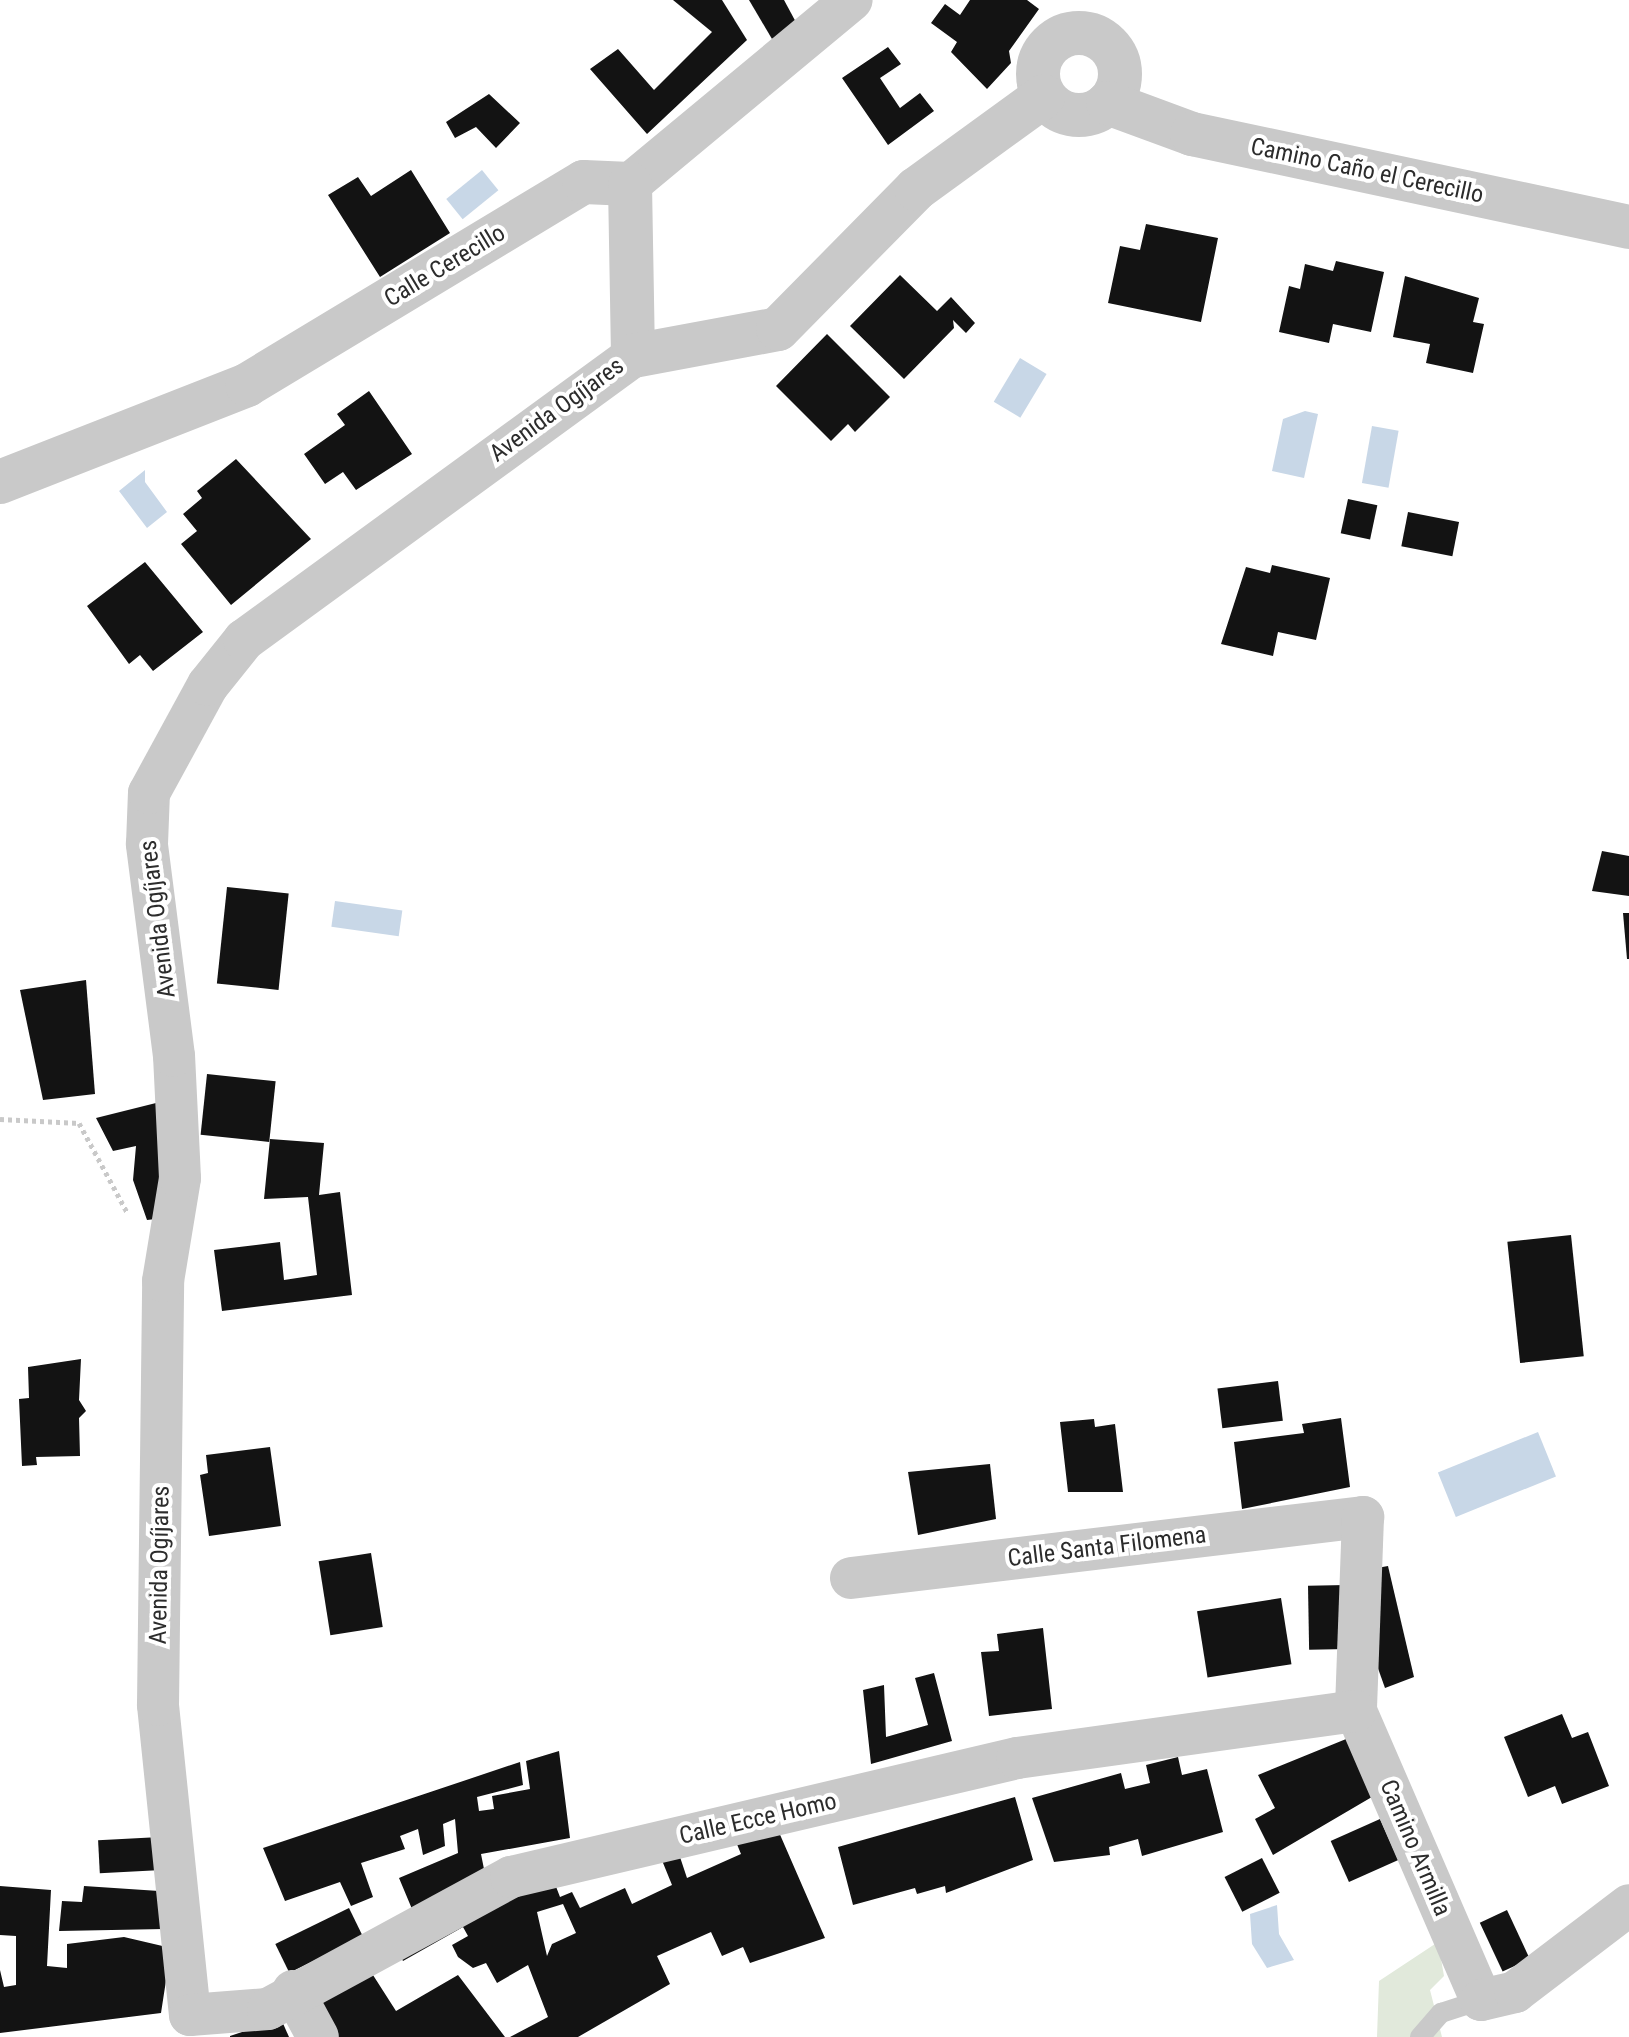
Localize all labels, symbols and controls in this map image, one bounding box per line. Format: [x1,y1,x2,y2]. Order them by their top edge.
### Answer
street label: Camino Caño el Cerecillo [1248,132,1486,210]
street label: Calle Cerecillo [379,219,511,313]
street label: Avenida Ogíjares [484,352,630,468]
street label: Avenida Ogíjares [134,838,182,1000]
street label: Avenida Ogíjares [144,1485,176,1645]
street label: Calle Santa Filomena [1006,1521,1208,1573]
street label: Camino Armilla [1373,1776,1457,1920]
street label: Calle Ecce Homo [677,1787,839,1851]

